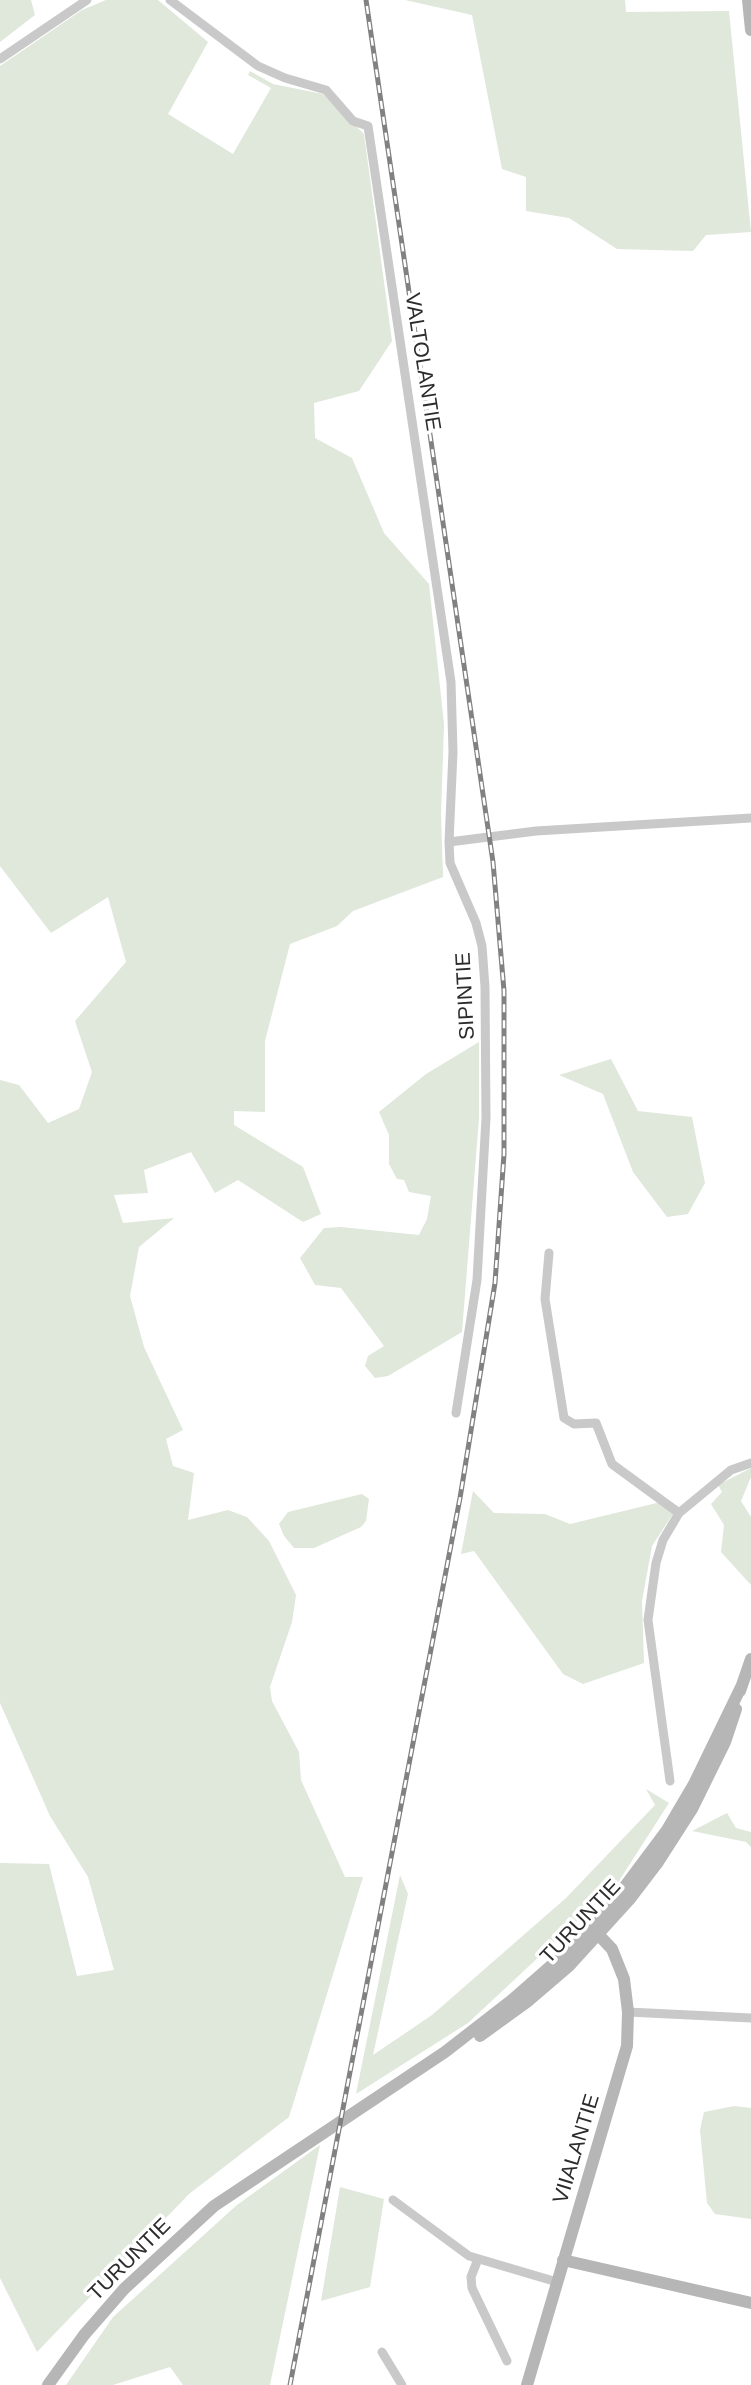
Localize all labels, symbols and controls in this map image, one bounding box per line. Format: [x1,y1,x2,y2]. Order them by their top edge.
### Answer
street label: VALTOLANTIE [399,291,445,433]
street label: SIPINTIE [451,952,481,1040]
street label: TURUNTIE [536,1875,626,1969]
street label: VIIALANTIE [548,2091,606,2207]
street label: TURUNTIE [84,2214,176,2306]

